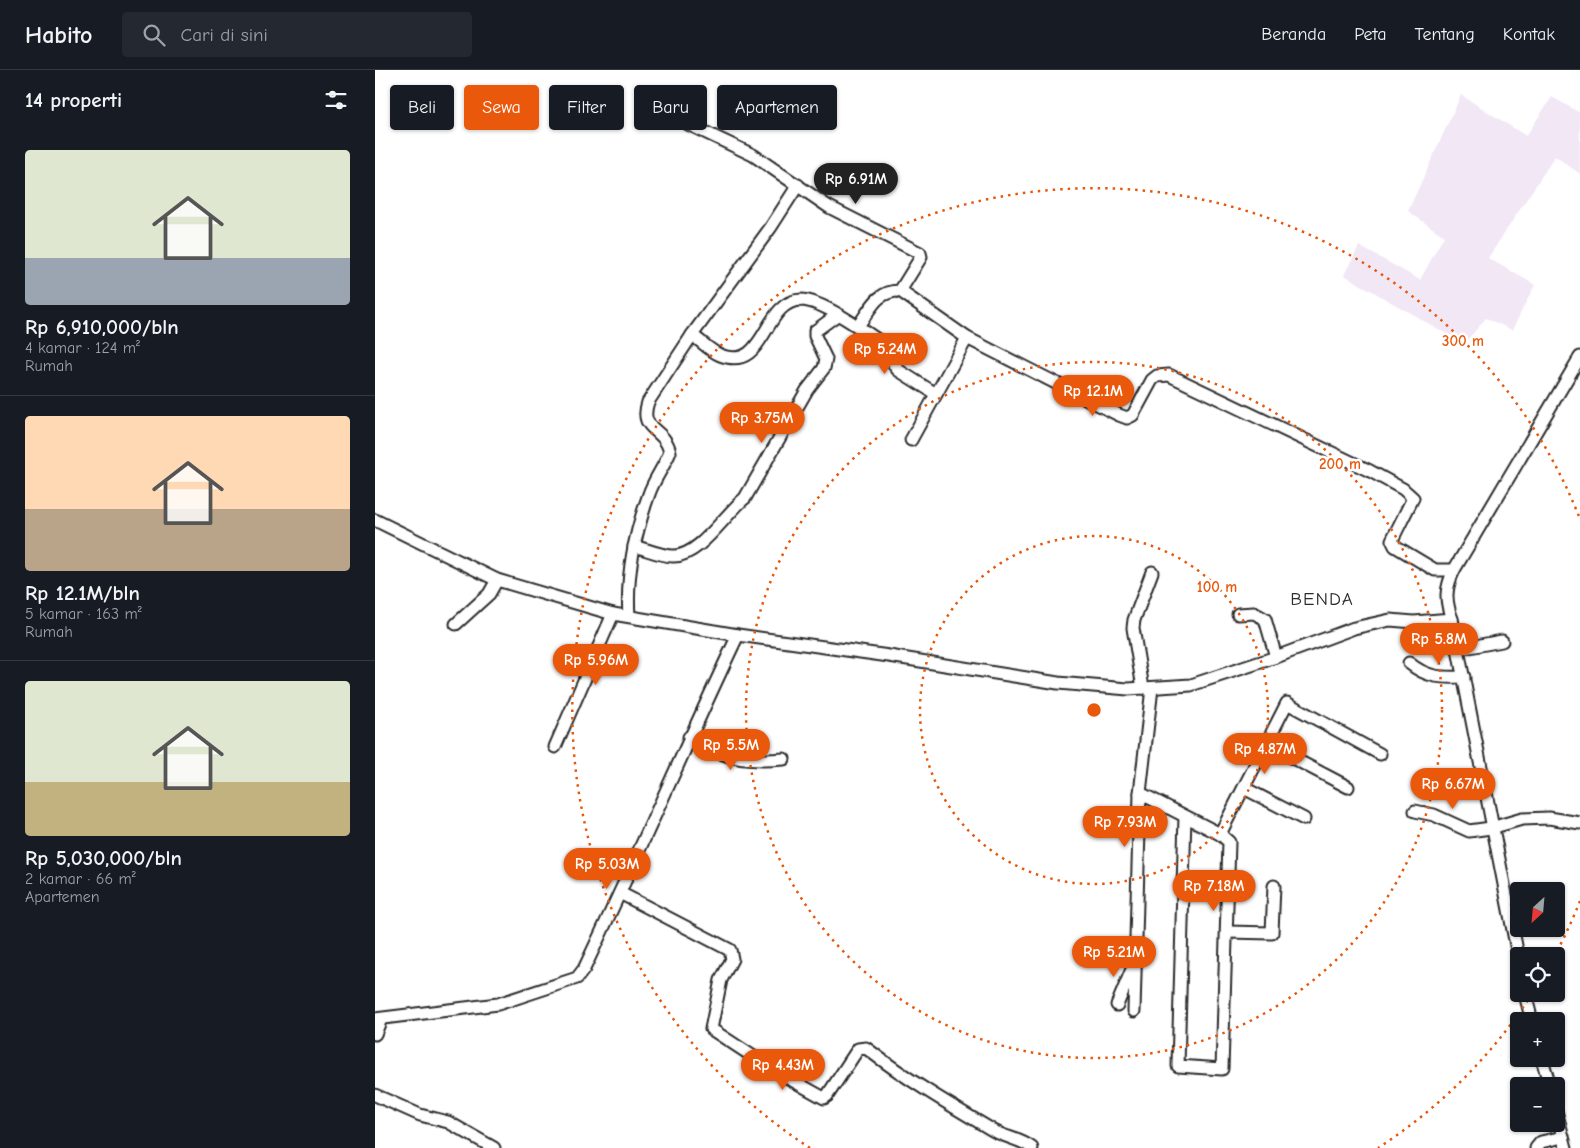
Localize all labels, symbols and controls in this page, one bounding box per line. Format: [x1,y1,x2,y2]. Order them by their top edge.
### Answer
search box [122,12,472,57]
text: Habito [25,21,92,49]
icon: search [140,21,168,49]
text: Cari di sini [180,24,268,46]
text: Beranda [1261,24,1326,45]
text: Peta [1354,24,1386,45]
text: Tentang [1414,24,1475,45]
text: Kontak [1503,24,1555,45]
chip: Beli [390,85,454,130]
chip: Sewa [464,85,539,130]
chip: Filter [549,85,624,130]
chip: Baru [634,85,707,130]
chip: Apartemen [717,85,837,130]
icon: filters [322,86,350,114]
text: 14 properti [25,88,122,112]
pin: Rp 6.91M [804,162,908,205]
text: Rp 6.91M [825,170,887,188]
icon: home [143,183,233,273]
text: Rp 6,910,000/bln [25,315,179,339]
pin: Rp 5.24M [833,332,937,375]
text: 300 m [1442,332,1484,350]
text: 4 kamar · 124 m² [25,339,140,357]
text: Rp 5.24M [854,340,916,358]
text: Rumah [25,357,73,375]
pin: Rp 12.1M [1041,374,1145,417]
text: Rp 12.1M [1063,382,1123,400]
pin: Rp 3.75M [710,402,814,444]
text: Rp 3.75M [731,409,793,427]
icon: home [143,448,233,538]
text: 200 m [1319,455,1361,473]
text: 100 m [1197,578,1237,596]
text: Rp 12.1M/bln [25,581,140,605]
district label: BENDA [1290,588,1354,610]
text: 5 kamar · 163 m² [25,605,142,623]
pin: Rp 5.8M [1393,622,1485,665]
text: Rumah [25,623,73,641]
text: Rp 5.8M [1411,630,1467,648]
pin: Rp 5.96M [544,644,648,686]
text: Rp 5.96M [564,651,628,669]
centre of rings [1085,701,1103,719]
icon: home [143,713,233,803]
pin: Rp 5.5M [685,728,777,771]
pin: Rp 4.87M [1213,732,1317,775]
text: Rp 5.5M [703,736,759,754]
text: Rp 4.87M [1234,740,1296,758]
pin: Rp 6.67M [1401,768,1505,810]
text: Rp 6.67M [1421,775,1485,793]
pin: Rp 7.93M [1073,806,1177,848]
text: Rp 7.93M [1094,813,1156,831]
text: Rp 5,030,000/bln [25,846,182,870]
pin: Rp 5.03M [555,848,659,890]
text: Rp 5.03M [575,855,639,873]
text: 2 kamar · 66 m² [25,870,136,888]
pin: Rp 7.18M [1162,870,1266,912]
text: Rp 7.18M [1184,877,1244,895]
north arrow [1510,882,1565,938]
map controls [1510,882,1565,1132]
text: Apartemen [25,888,100,906]
pin: Rp 5.21M [1062,936,1166,978]
text: Rp 5.21M [1083,943,1145,961]
button: locate [1510,947,1565,1002]
button: + [1510,1012,1565,1067]
pin: Rp 4.43M [731,1048,835,1091]
text: Rp 4.43M [752,1056,814,1074]
button: − [1510,1077,1565,1132]

